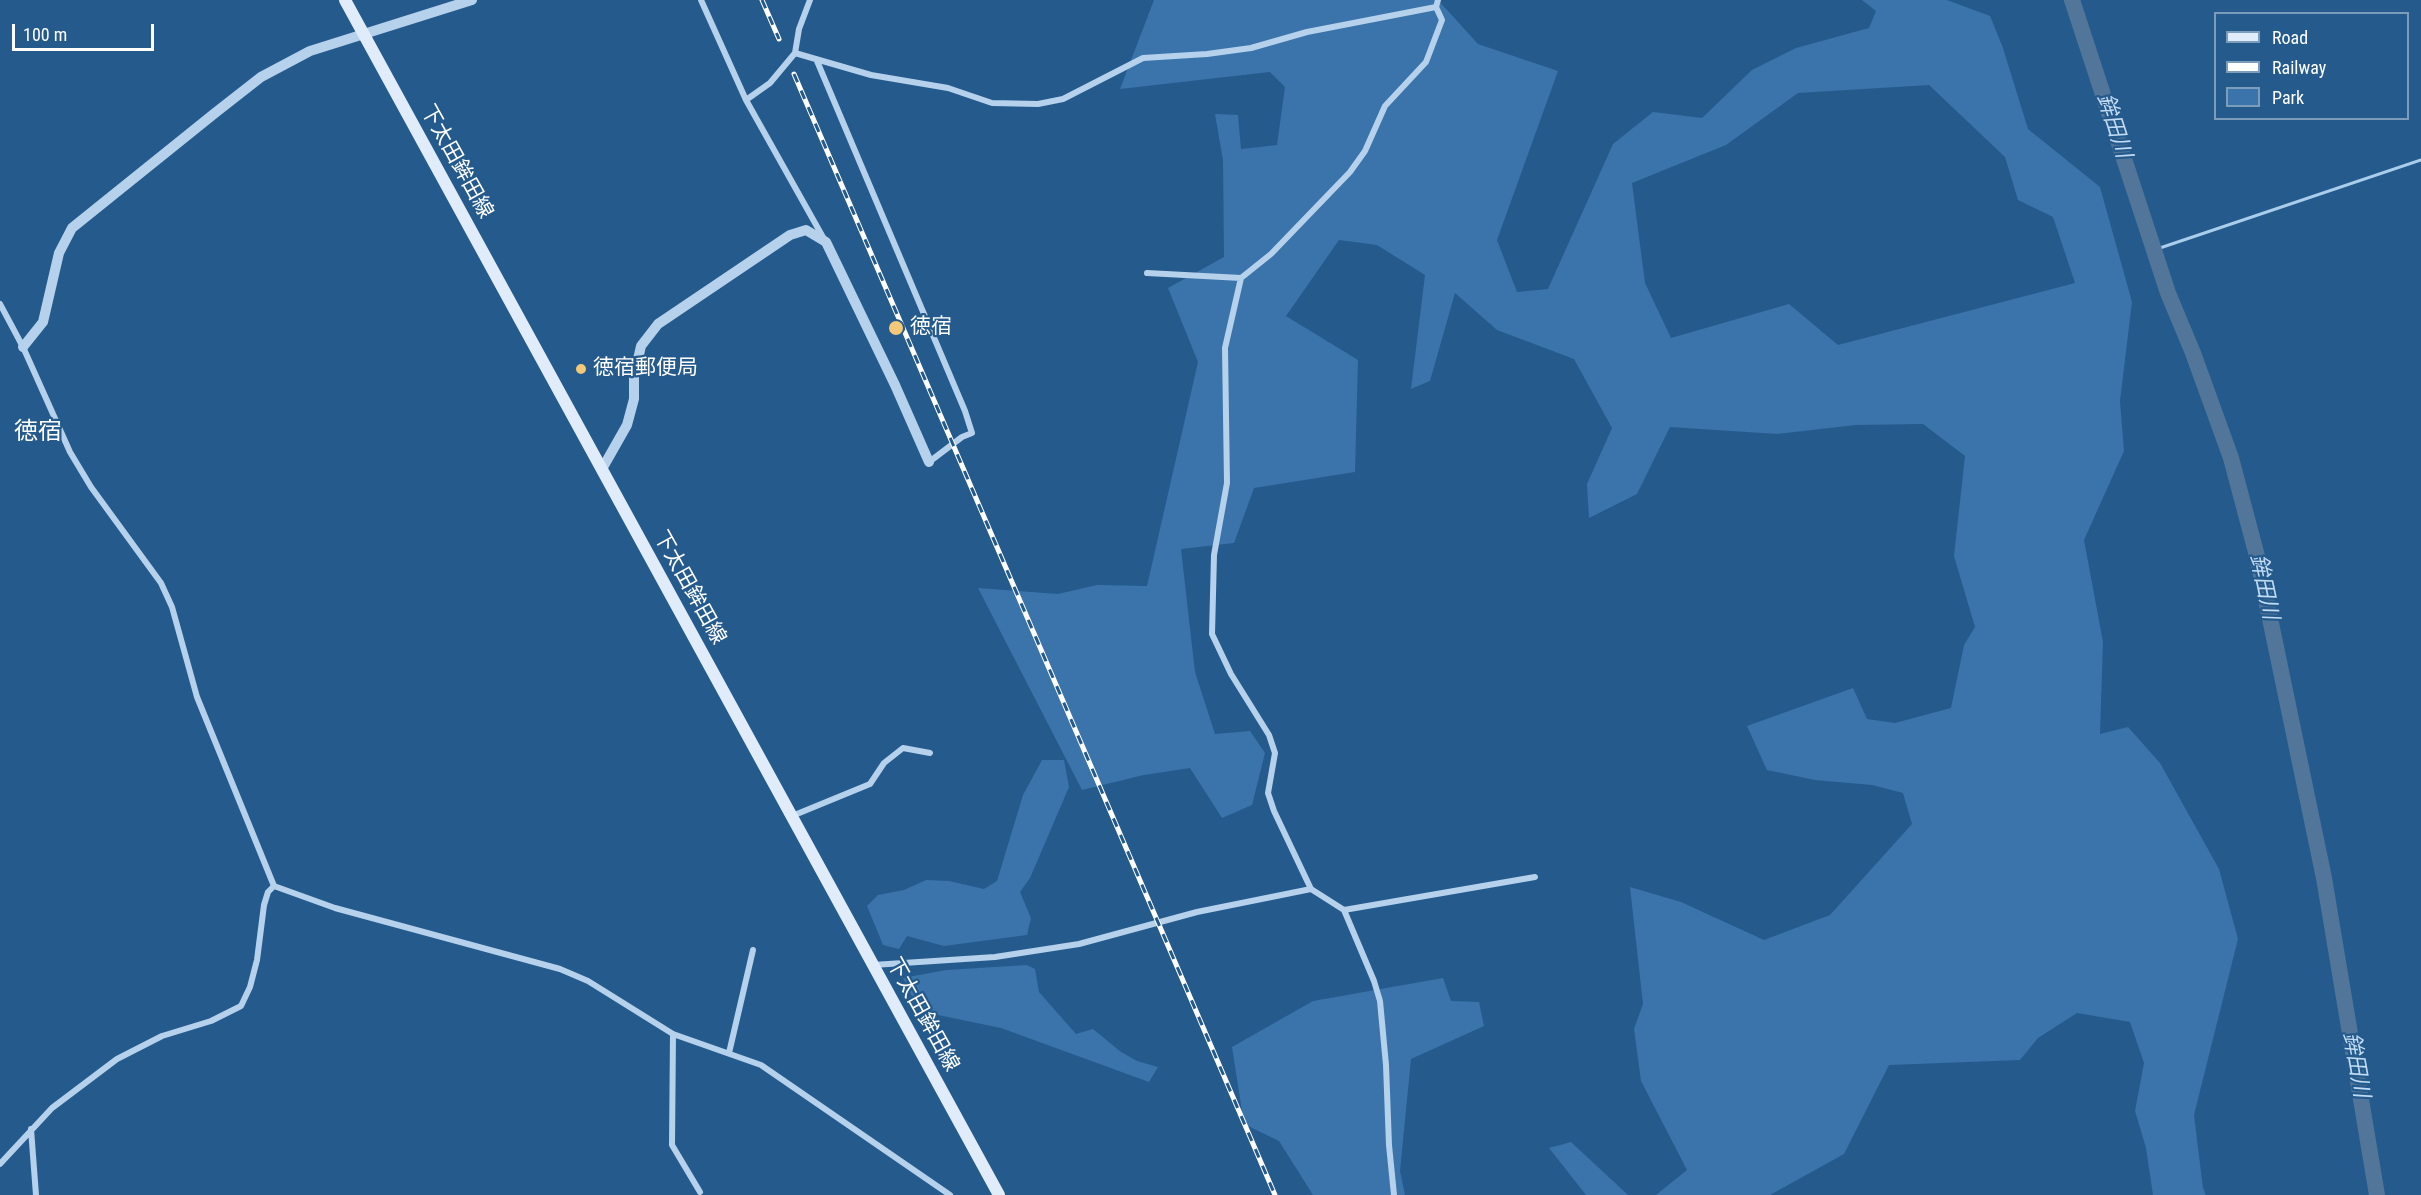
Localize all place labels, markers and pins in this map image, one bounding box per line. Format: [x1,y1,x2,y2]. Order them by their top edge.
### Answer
place label: 徳宿 [910,315,952,341]
marker: 徳宿 [887,319,905,337]
place label: 徳宿郵便局 [593,356,698,382]
marker: 徳宿郵便局 [574,362,588,376]

